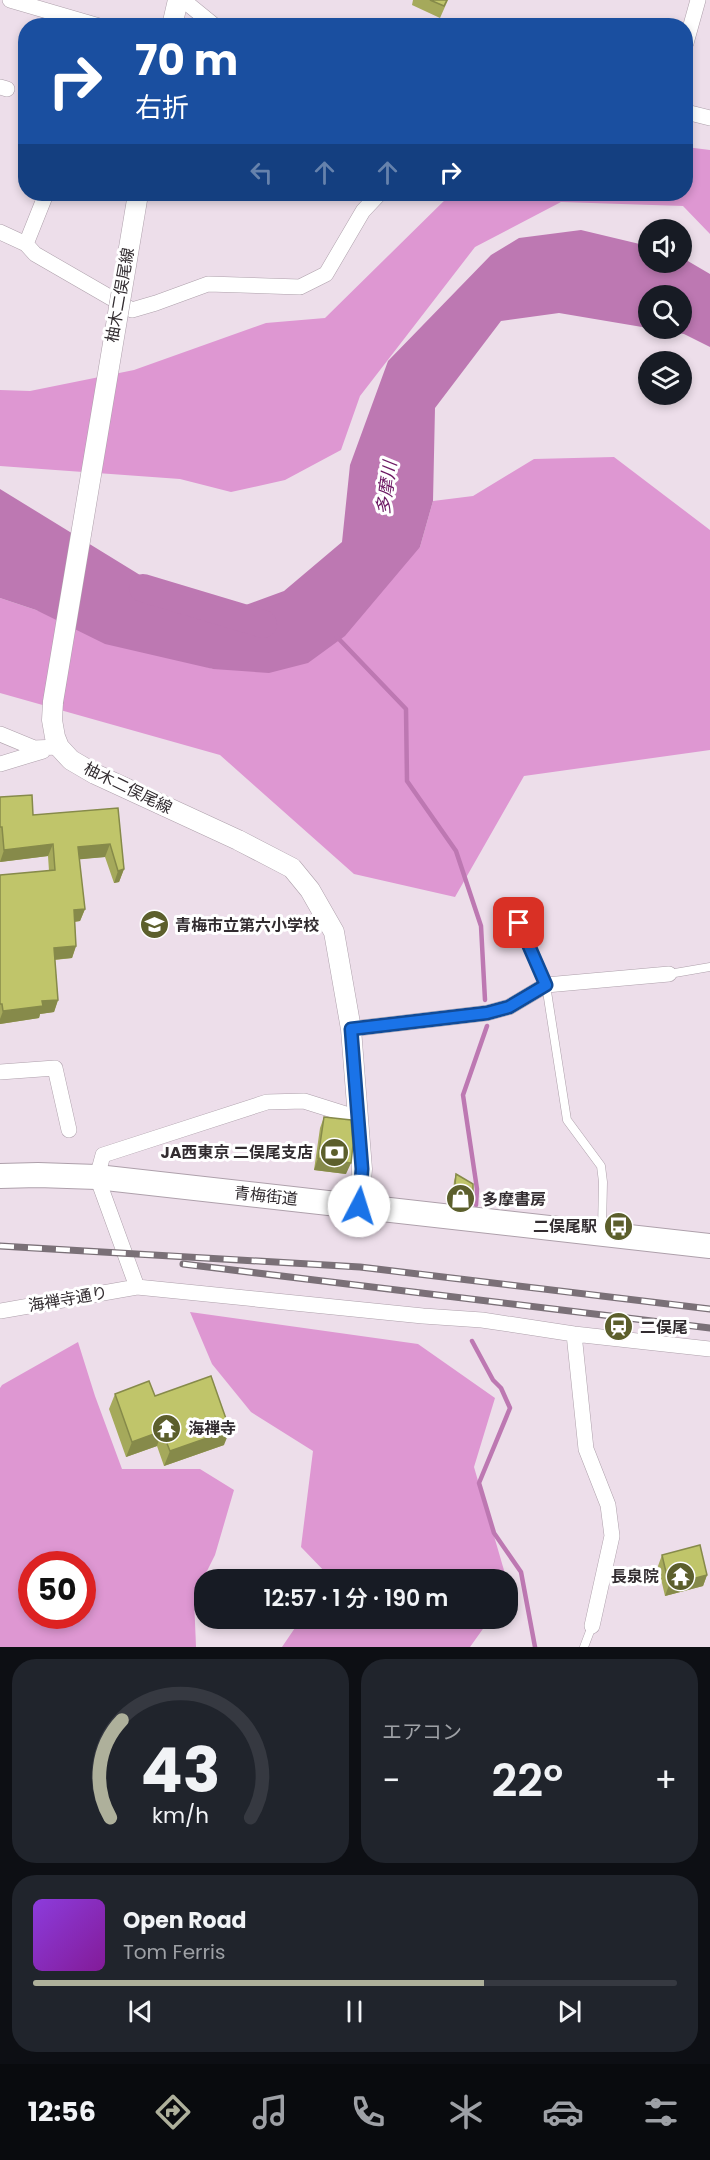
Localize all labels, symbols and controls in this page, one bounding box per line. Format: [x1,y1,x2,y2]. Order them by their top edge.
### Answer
text: 70 m [135,31,238,90]
icon: right [36,42,114,120]
text: 右折 [135,89,189,126]
icon: left [245,156,278,189]
icon: ahead [308,156,341,189]
icon: ahead [371,156,404,189]
icon: right [434,156,467,189]
map controls [638,219,692,405]
button: sound [638,219,692,273]
street label: 柚木二俣尾線 [100,246,140,344]
button: search [638,285,692,339]
button: layers [638,351,692,405]
water label: 多摩川 [370,458,402,516]
street label: 柚木二俣尾線 [80,757,176,819]
pin [493,897,544,948]
icon: arrive [502,906,535,939]
school or university icon: 青梅市立第六小学校 [138,909,170,941]
place label: 青梅市立第六小学校 [175,914,319,937]
bank icon: JA西東京 二俣尾支店 [318,1136,350,1168]
place label: JA西東京 二俣尾支店 [161,1141,313,1164]
position arrow [327,1174,391,1238]
street label: 青梅街道 [233,1181,299,1211]
shop icon: 多摩書房 [445,1183,477,1215]
place label: 多摩書房 [482,1188,546,1211]
bus stop icon: 二俣尾駅 [602,1210,634,1242]
place label: 二俣尾駅 [533,1215,597,1238]
street label: 海禅寺通り [27,1281,109,1317]
station icon: 二俣尾 [603,1311,635,1343]
place label: 二俣尾 [640,1316,688,1339]
temple icon: 海禅寺 [151,1412,183,1444]
place label: 海禅寺 [188,1417,236,1440]
speed limit sign: 50 [18,1551,96,1629]
temple icon: 長泉院 [664,1560,696,1592]
place label: 長泉院 [611,1565,659,1588]
text: 12:57 · 1 分 · 190 m [264,1583,448,1614]
text: エアコン [382,1718,462,1746]
text: 43 [140,1726,220,1814]
text: 22° [492,1749,563,1812]
text: − [382,1757,400,1804]
text: + [654,1757,677,1804]
text: km/h [152,1800,209,1831]
text: Open Road [123,1905,247,1936]
text: Tom Ferris [123,1938,225,1966]
icon: previous [124,1995,157,2028]
icon: pause [338,1995,371,2028]
icon: next [553,1995,586,2028]
icon: directions [152,2091,194,2133]
icon: music [249,2091,291,2133]
icon: phone [347,2091,389,2133]
icon: climate [445,2091,487,2133]
icon: car [542,2091,584,2133]
icon: filters [640,2091,682,2133]
text: 12:56 [28,2093,96,2130]

